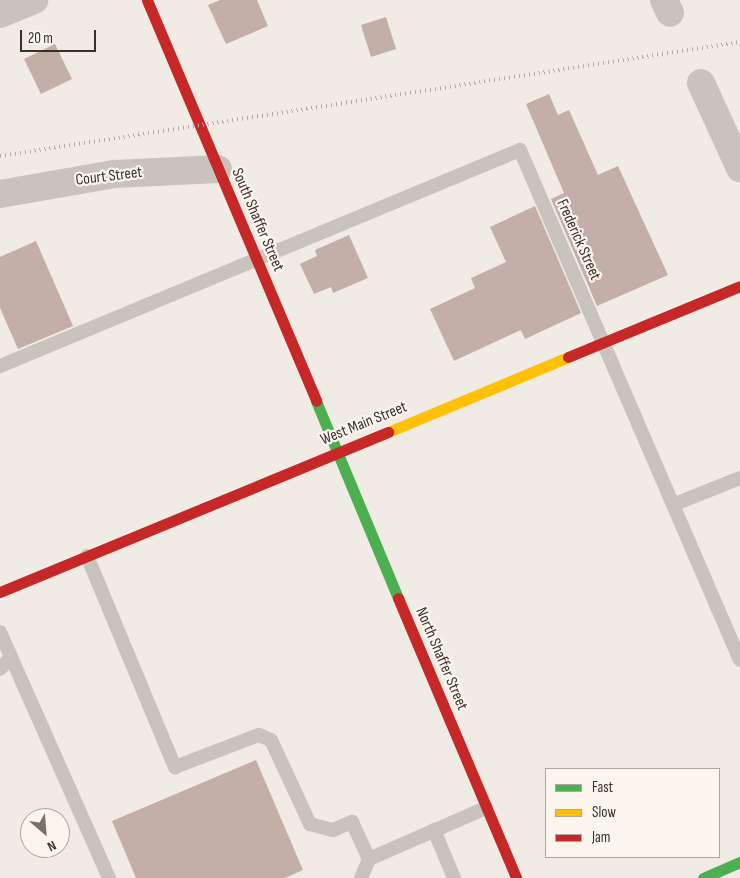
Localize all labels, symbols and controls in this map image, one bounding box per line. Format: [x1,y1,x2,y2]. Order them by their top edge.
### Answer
scale bar [22,20,99,52]
text: 20 m [28,29,53,48]
street label: Court Street [75,163,143,191]
street label: South Shaffer Street [227,165,287,275]
street label: Frederick Street [552,197,604,283]
street label: West Main Street [318,398,410,450]
street label: North Shaffer Street [411,605,471,713]
legend [545,768,720,858]
text: Fast [592,778,613,797]
text: Slow [592,803,616,822]
north arrow [20,808,70,858]
text: Jam [592,828,610,847]
text: N [44,837,59,855]

